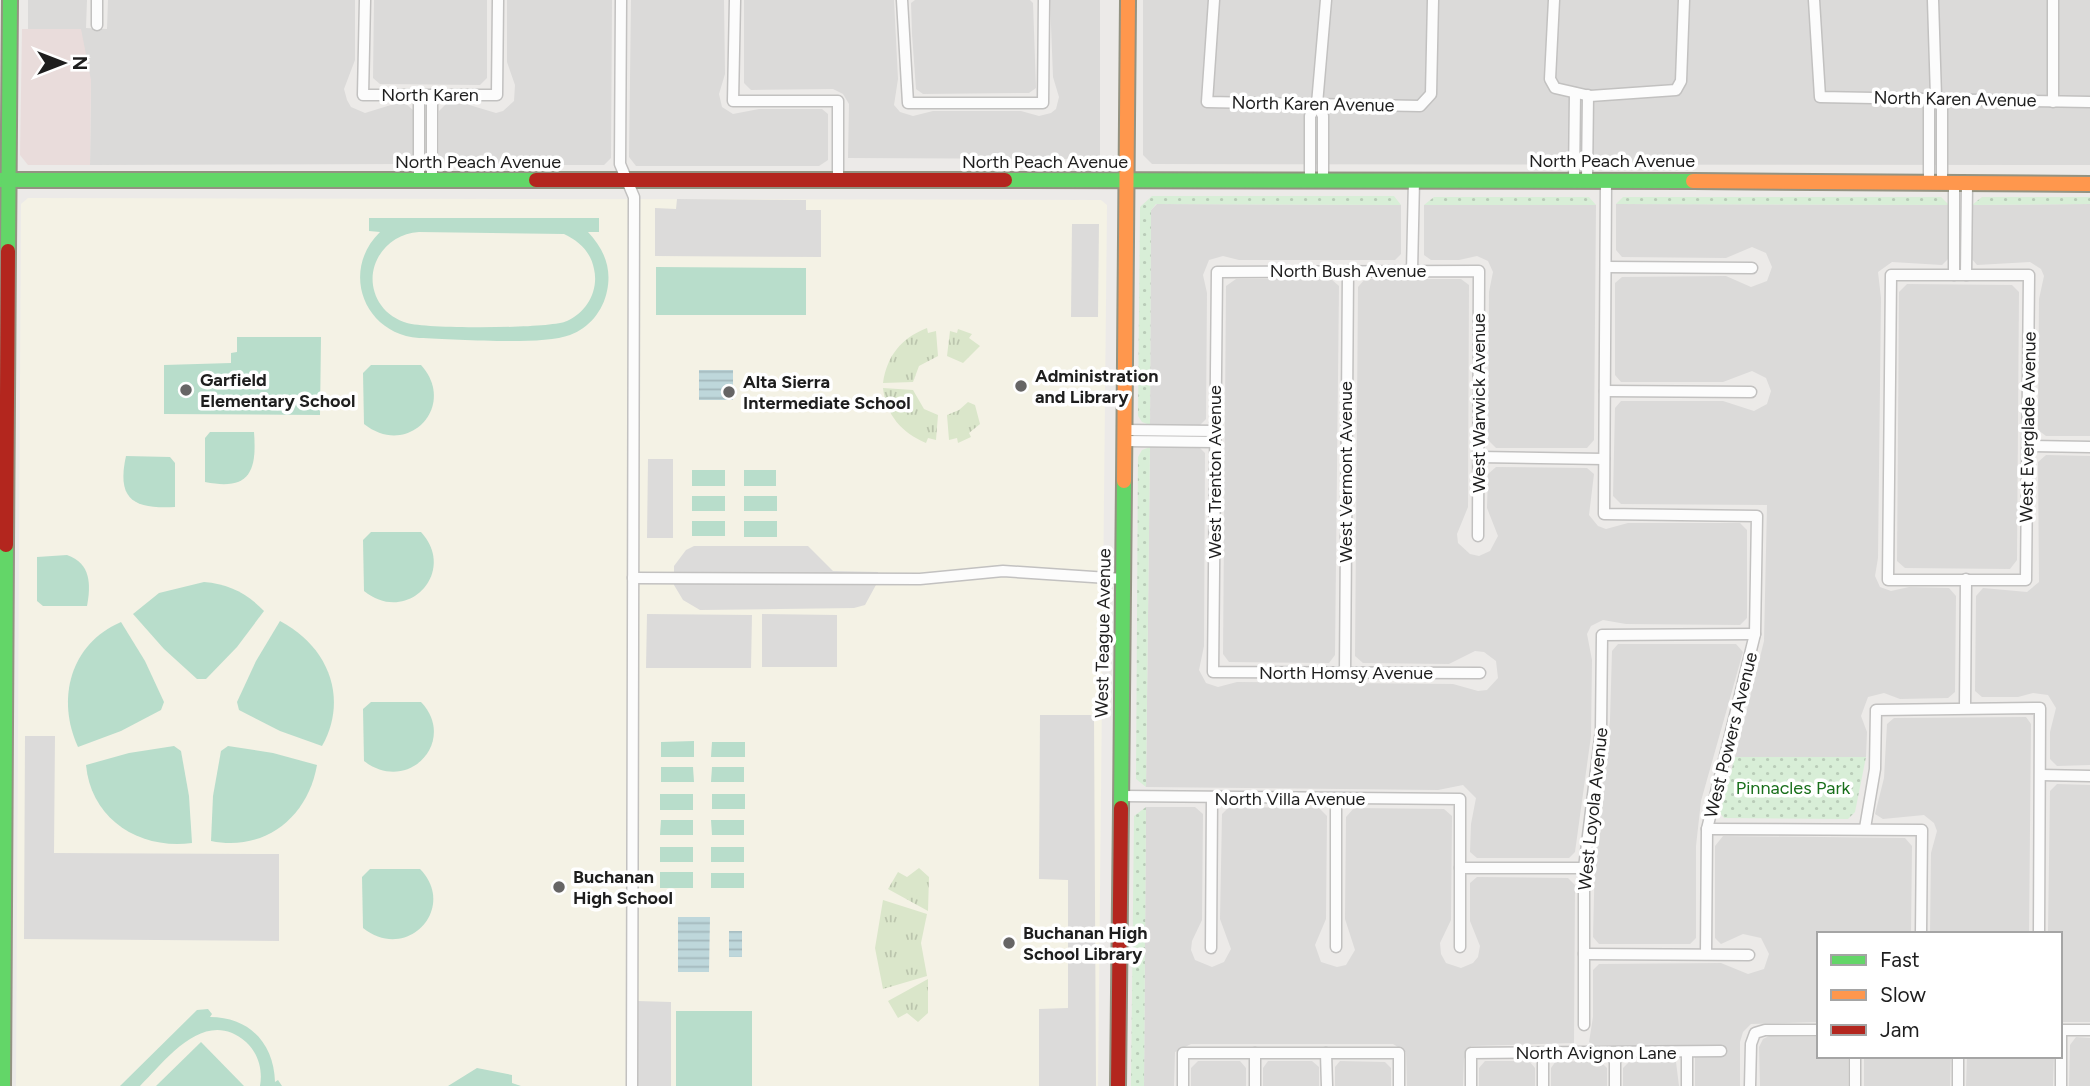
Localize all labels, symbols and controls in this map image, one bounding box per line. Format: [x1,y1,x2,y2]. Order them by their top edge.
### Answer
north arrow [28,28,98,98]
text: N [68,56,91,70]
street label: North Karen [381,84,479,106]
street label: North Karen Avenue [1873,87,2037,111]
street label: North Karen Avenue [1231,92,1395,116]
street label: North Peach Avenue [1529,150,1695,172]
street label: North Peach Avenue [395,151,561,173]
street label: North Peach Avenue [962,151,1128,173]
street label: North Bush Avenue [1270,260,1426,282]
street label: West Warwick Avenue [1468,313,1490,493]
street label: West Everglade Avenue [2015,331,2041,523]
place label: Administration and Library [1035,365,1158,408]
place label: Garfield Elementary School [200,369,355,412]
place label: Alta Sierra Intermediate School [743,371,911,414]
marker: Administration and Library [1013,378,1029,394]
street label: West Vermont Avenue [1335,381,1357,563]
marker: Garfield Elementary School [178,382,194,398]
marker: Alta Sierra Intermediate School [721,384,737,400]
street label: West Trenton Avenue [1204,385,1226,559]
street label: West Teague Avenue [1091,548,1115,718]
street label: West Powers Avenue [1700,650,1762,820]
street label: North Homsy Avenue [1259,662,1433,684]
street label: West Loyola Avenue [1574,726,1613,892]
park label: Pinnacles Park [1736,777,1850,799]
street label: North Villa Avenue [1215,788,1366,810]
place label: Buchanan High School [573,866,673,909]
marker: Buchanan High School [551,879,567,895]
place label: Buchanan High School Library [1023,922,1148,965]
legend [1817,932,2062,1058]
marker: Buchanan High School Library [1001,935,1017,951]
text: Fast [1880,947,1920,972]
text: Slow [1880,982,1926,1007]
text: Jam [1880,1017,1919,1042]
street label: North Avignon Lane [1515,1042,1677,1064]

